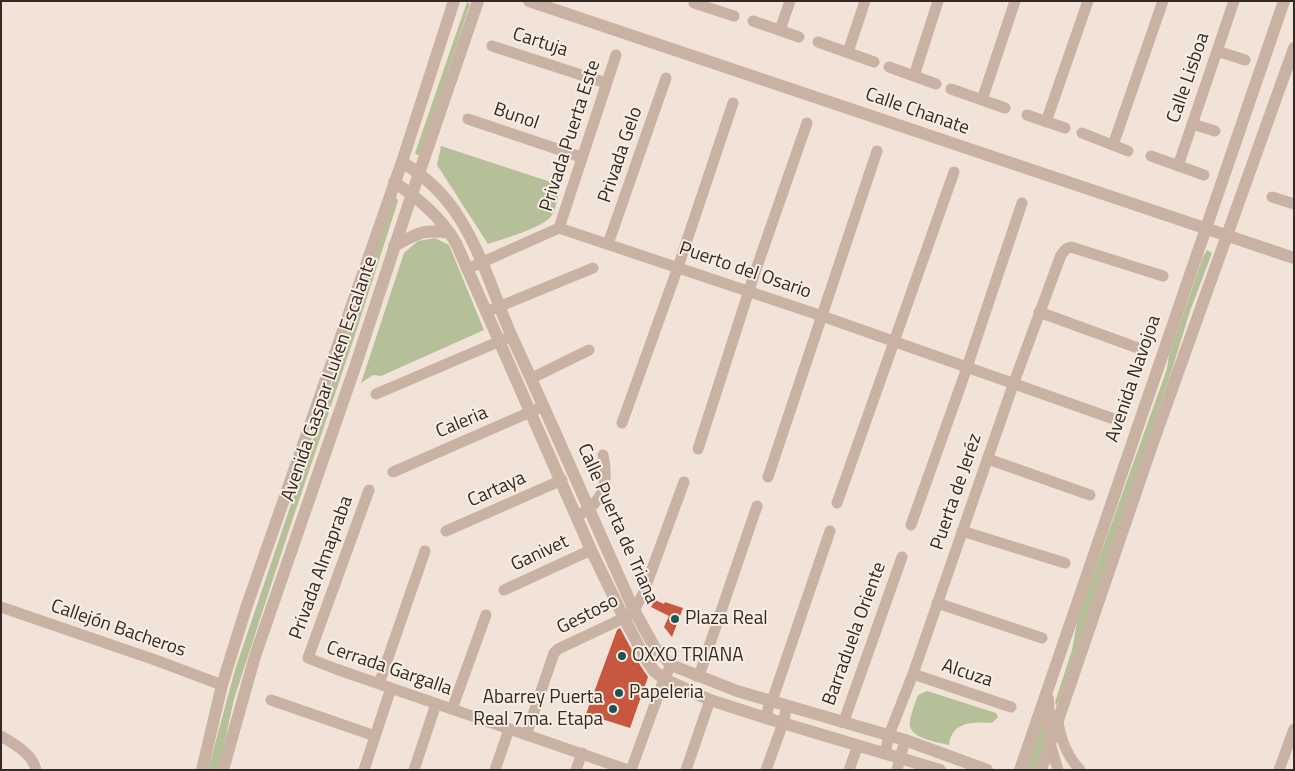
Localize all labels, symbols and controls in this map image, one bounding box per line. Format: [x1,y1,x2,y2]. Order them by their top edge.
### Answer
street label: Cartuja [509,23,571,63]
street label: Calle Lisboa [1163,30,1215,126]
street label: Privada Puerta Este [536,57,606,215]
street label: Calle Chanate [862,84,972,140]
street label: Bunol [490,99,542,135]
street label: Privada Gelo [594,104,648,206]
street label: Puerto del Osario [676,238,814,304]
street label: Avenida Gaspar Luken Escalante [277,254,383,504]
street label: Avenida Navojoa [1102,313,1166,445]
street label: Caleria [433,402,491,444]
street label: Puerta de Jeréz [926,431,988,553]
street label: Calle Puerta de Triana [572,441,662,607]
street label: Cartaya [464,467,530,513]
street label: Privada Almapraba [285,493,359,643]
street label: Ganivet [508,531,572,577]
street label: Barraduela Oriente [818,559,892,709]
street label: Gestoso [554,590,622,640]
street label: Callejón Bacheros [47,595,189,663]
place label: Plaza Real [685,608,768,630]
marker: Plaza Real [669,613,681,625]
street label: Cerrada Gargalla [323,637,455,701]
place label: OXXO TRIANA [632,645,744,667]
marker: OXXO TRIANA [616,650,628,662]
street label: Alcuza [939,655,995,693]
place label: Papeleria [629,682,704,704]
place label: Abarrey Puerta Real 7ma. Etapa [473,687,603,731]
marker: Papeleria [613,687,625,699]
marker: Abarrey Puerta Real 7ma. Etapa [607,703,619,715]

